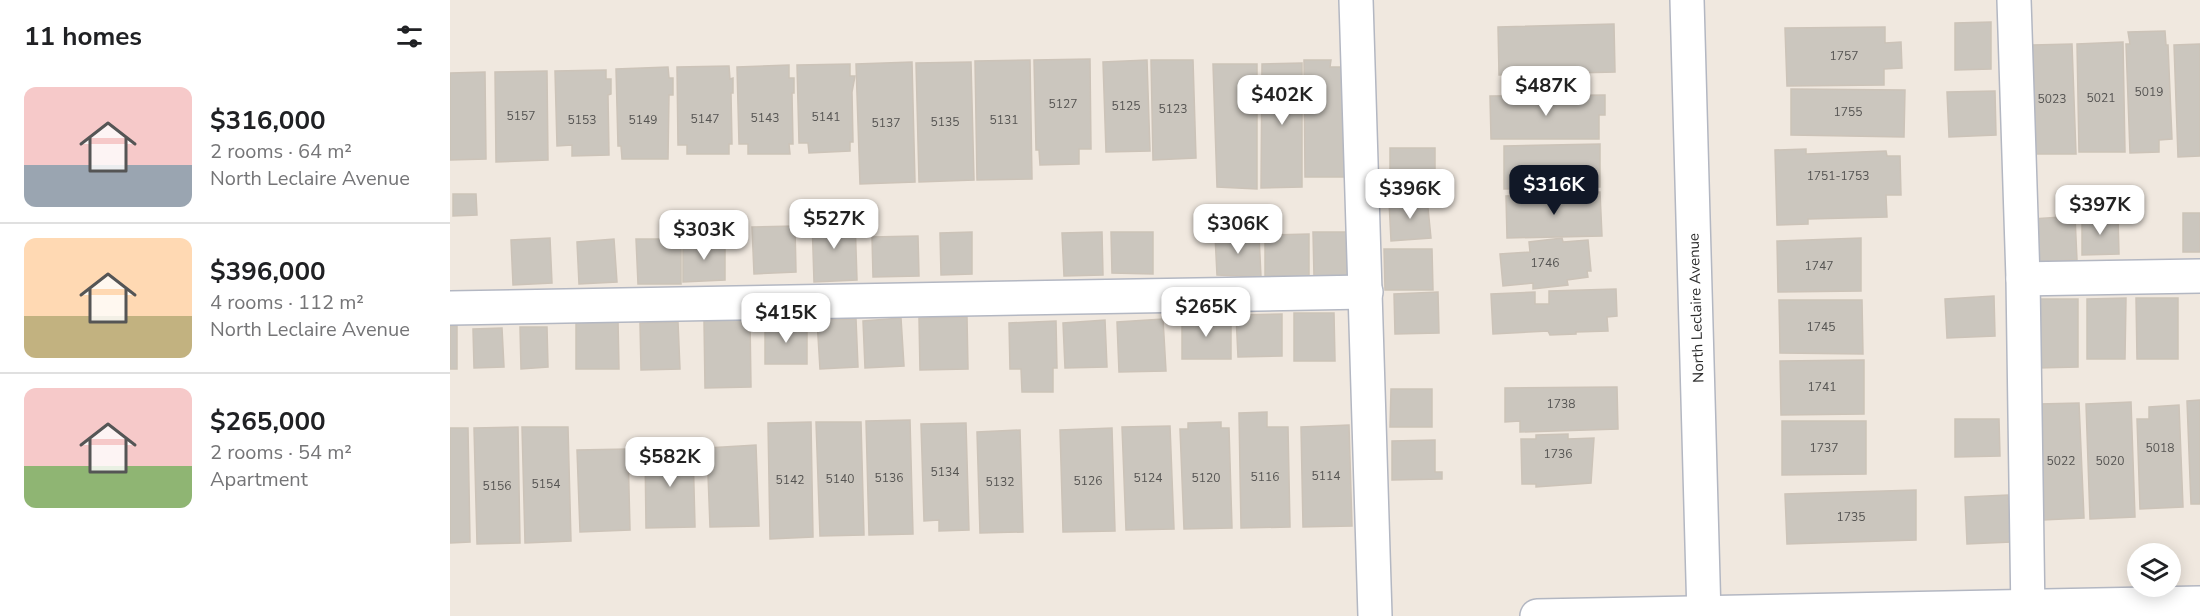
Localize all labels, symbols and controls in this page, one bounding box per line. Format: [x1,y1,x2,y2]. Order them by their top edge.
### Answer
text: 11 homes [24,19,142,54]
icon: filters [393,20,426,53]
house number: 1757 [1830,48,1858,64]
pin: $487K [1504,66,1588,117]
text: $487K [1515,72,1577,99]
pin: $402K [1240,75,1324,126]
text: $402K [1251,81,1313,108]
house number: 5019 [2135,84,2163,100]
house number: 5021 [2087,90,2115,106]
house number: 5023 [2038,91,2066,107]
house number: 5127 [1049,96,1077,112]
house number: 5125 [1112,98,1140,114]
house number: 5123 [1159,101,1187,117]
text: $316,000 [210,103,326,138]
house number: 1755 [1834,104,1862,120]
house number: 5157 [507,108,535,124]
house number: 5141 [812,109,840,125]
house number: 5143 [751,110,779,126]
icon: home [72,111,144,183]
house number: 5147 [691,111,719,127]
house number: 5153 [568,112,596,128]
house number: 5149 [629,112,657,128]
house number: 5131 [990,112,1018,128]
house number: 5135 [931,114,959,130]
house number: 5137 [872,115,900,131]
text: 2 rooms · 64 m² [210,138,352,165]
text: North Leclaire Avenue [210,165,410,192]
pin: $316K [1512,165,1596,216]
house number: 1751-1753 [1807,168,1869,184]
pin: $396K [1368,169,1452,220]
text: $316K [1523,171,1585,198]
text: $396K [1379,175,1441,202]
pin: $397K [2058,185,2142,236]
text: $397K [2069,191,2131,218]
pin: $527K [792,199,876,250]
pin: $306K [1196,204,1280,255]
text: $527K [803,205,865,232]
pin: $303K [662,210,746,261]
text: $306K [1207,210,1269,237]
text: $303K [673,216,735,243]
street label: North Leclaire Avenue [1683,233,1709,383]
text: $396,000 [210,254,326,289]
house number: 1746 [1531,255,1559,271]
house number: 1747 [1805,258,1833,274]
icon: home [72,262,144,334]
pin: $265K [1164,287,1248,338]
text: 4 rooms · 112 m² [210,289,364,316]
pin: $415K [744,293,828,344]
text: $265K [1175,293,1237,320]
text: $415K [755,299,817,326]
text: North Leclaire Avenue [210,316,410,343]
house number: 1745 [1807,319,1835,335]
house number: 1741 [1808,379,1836,395]
house number: 1738 [1547,396,1575,412]
text: $265,000 [210,404,326,439]
icon: home [72,412,144,484]
pin: $582K [628,437,712,488]
text: 2 rooms · 54 m² [210,439,352,466]
house number: 1737 [1810,440,1838,456]
house number: 5018 [2146,440,2174,456]
text: $582K [639,443,701,470]
house number: 1736 [1544,446,1572,462]
house number: 5022 [2047,453,2075,469]
house number: 5020 [2096,453,2124,469]
house number: 5134 [931,464,959,480]
text: Apartment [210,466,308,493]
house number: 5114 [1312,468,1340,484]
house number: 5116 [1251,469,1279,485]
house number: 5136 [875,470,903,486]
house number: 5124 [1134,470,1162,486]
house number: 5120 [1192,470,1220,486]
house number: 5140 [826,471,854,487]
house number: 5142 [776,472,804,488]
house number: 5126 [1074,473,1102,489]
house number: 5132 [986,474,1014,490]
house number: 5154 [532,476,560,492]
house number: 5156 [483,478,511,494]
house number: 1735 [1837,509,1865,525]
map controls [2127,543,2181,597]
button: layers [2127,543,2181,597]

